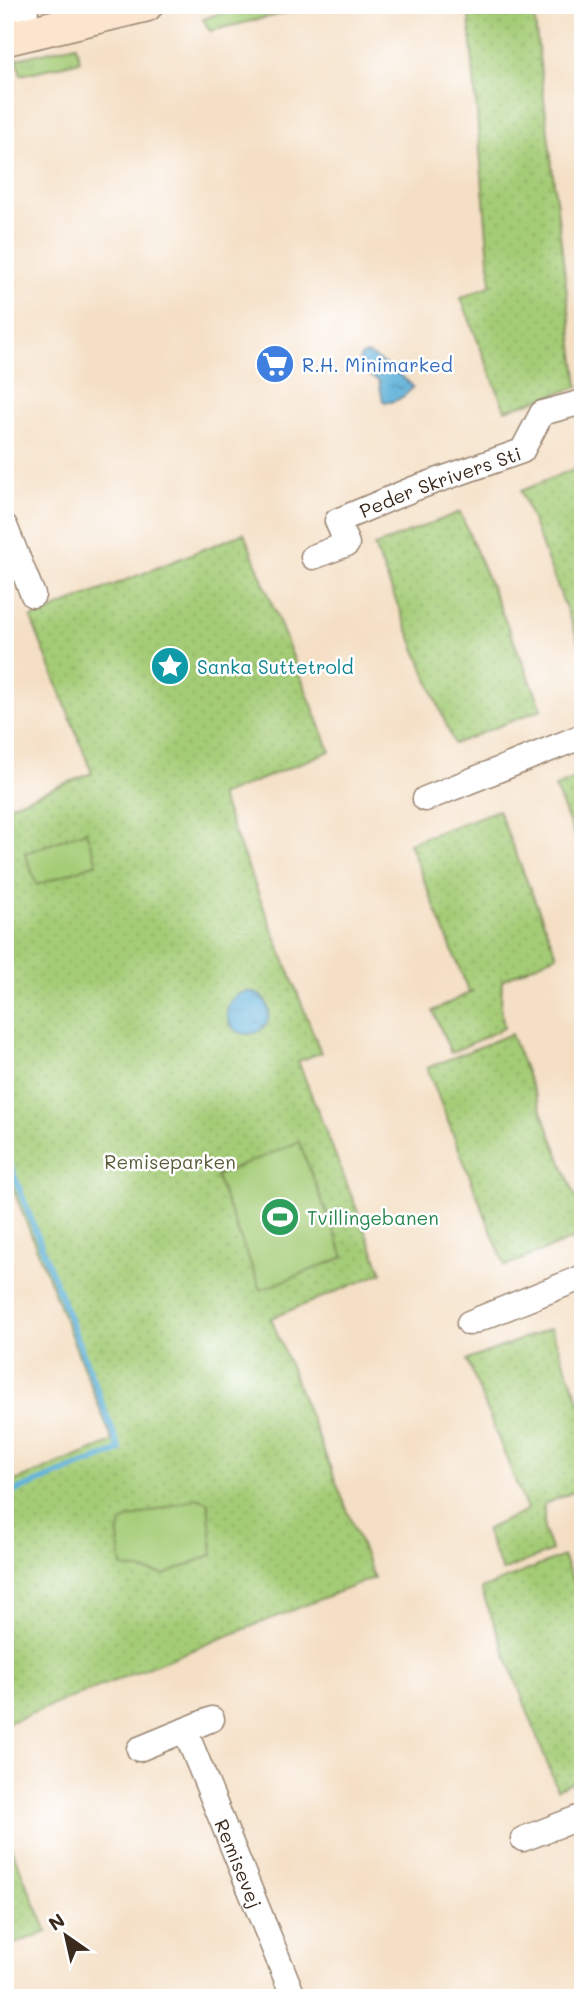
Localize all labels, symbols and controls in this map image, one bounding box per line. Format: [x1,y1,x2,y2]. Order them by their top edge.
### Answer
supermarket icon: R.H. Minimarked [254,343,296,385]
place label: R.H. Minimarked [302,352,453,377]
street label: Peder Skrivers Sti [355,440,524,523]
place icon: Sanka Suttetrold [149,645,191,687]
place label: Sanka Suttetrold [197,654,354,679]
park label: Remiseparken [104,1149,236,1174]
sports icon: Tvillingebanen [259,1196,301,1238]
place label: Tvillingebanen [307,1205,439,1230]
street label: Remisevej [210,1815,269,1912]
north arrow [32,1902,102,1972]
text: N [43,1907,69,1936]

